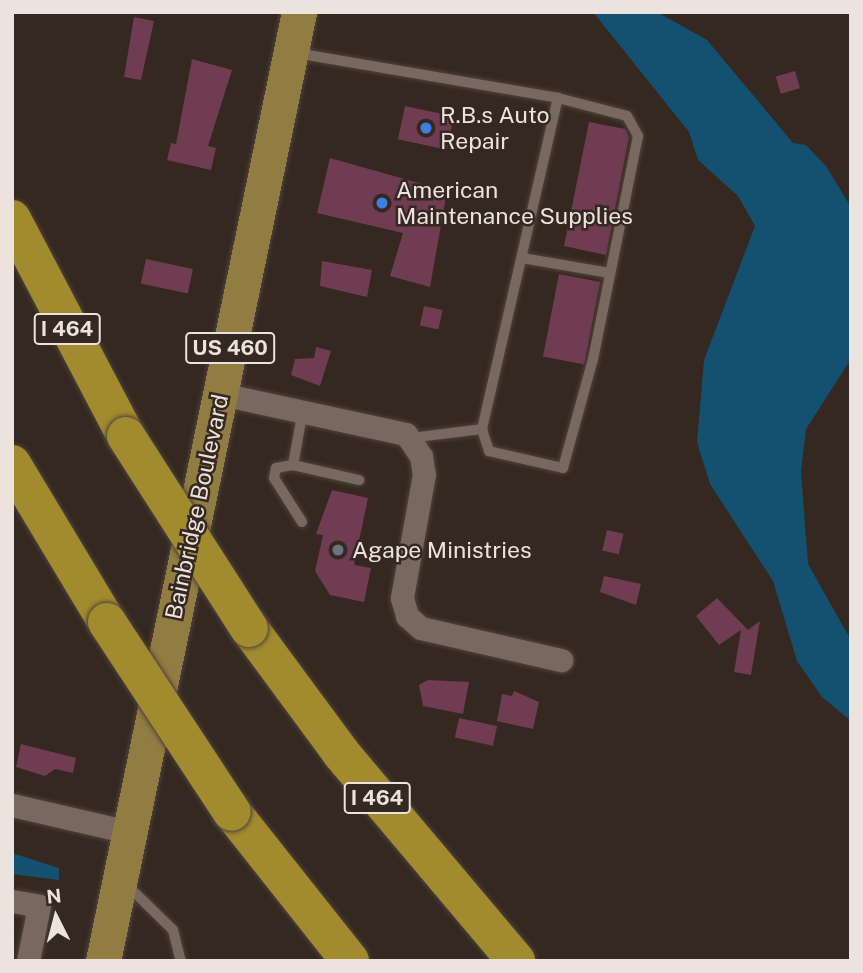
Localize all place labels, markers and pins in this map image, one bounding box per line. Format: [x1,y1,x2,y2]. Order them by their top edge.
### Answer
place label: R.B.s Auto Repair [440,101,550,155]
marker: R.B.s Auto Repair [418,120,434,136]
place label: American Maintenance Supplies [396,176,633,230]
marker: American Maintenance Supplies [374,195,390,211]
place label: Agape Ministries [352,536,532,564]
marker: Agape Ministries [330,542,346,558]

